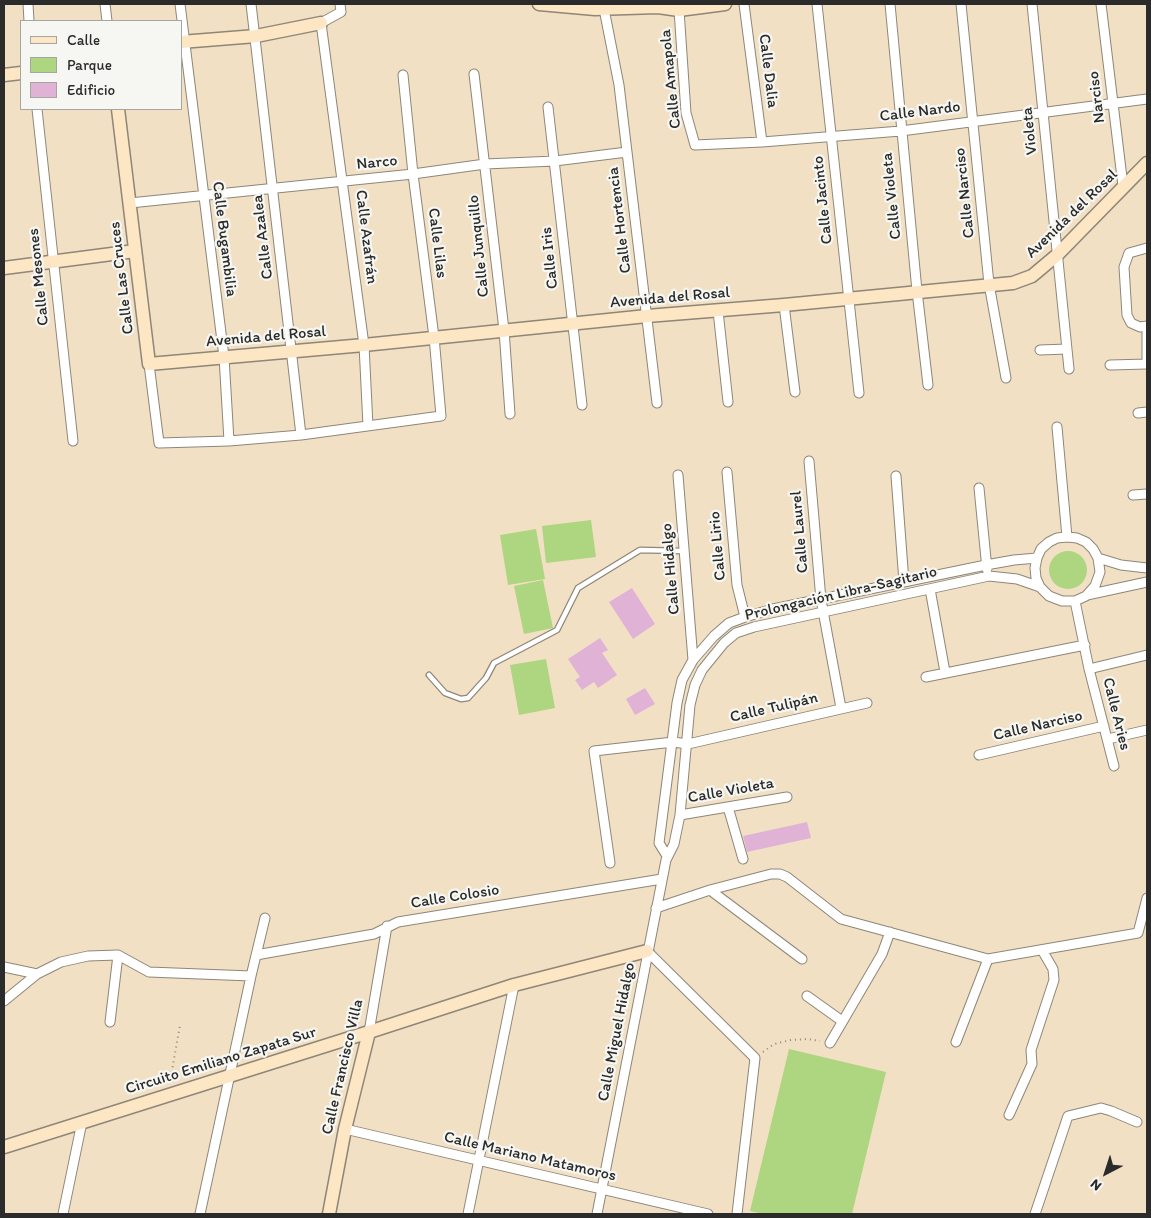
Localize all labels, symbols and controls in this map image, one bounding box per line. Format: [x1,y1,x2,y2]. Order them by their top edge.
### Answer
legend [20,20,182,110]
street label: Calle Amapola [656,28,686,130]
text: Calle [67,31,100,49]
street label: Calle Dalia [754,33,782,109]
text: Parque [67,56,112,74]
street label: Narciso [1084,70,1110,124]
text: Edificio [67,81,115,99]
street label: Calle Nardo [879,98,961,126]
street label: Violeta [1018,106,1042,156]
street label: Calle Narciso [951,147,979,239]
street label: Narco [356,151,398,175]
street label: Calle Violeta [878,152,906,240]
street label: Calle Jacinto [809,155,837,245]
street label: Avenida del Rosal [1022,165,1122,263]
street label: Calle Hortencia [604,166,636,274]
street label: Calle Bugambilia [207,180,241,298]
street label: Calle Azafrán [351,189,381,285]
street label: Calle Azalea [248,193,278,281]
street label: Calle Junquillo [464,194,494,298]
street label: Calle Lilas [423,207,451,279]
street label: Calle Las Cruces [106,221,138,335]
street label: Calle Iris [537,226,563,290]
street label: Calle Mesones [24,227,54,327]
street label: Avenida del Rosal [609,283,731,313]
street label: Avenida del Rosal [205,322,327,352]
street label: Calle Laurel [787,490,813,574]
street label: Calle Lirio [705,510,731,582]
street label: Calle Hidalgo [657,523,685,615]
street label: Prolongación Libra-Sagitario [743,563,939,625]
street label: Calle Aries [1098,676,1134,752]
street label: Calle Tulipán [728,689,820,727]
street label: Calle Narciso [991,706,1085,746]
street label: Calle Violeta [686,774,776,808]
street label: Calle Colosio [409,881,501,913]
street label: Calle Miguel Hidalgo [594,961,640,1103]
street label: Calle Francisco Villa [318,997,368,1137]
street label: Circuito Emiliano Zapata Sur [123,1023,319,1099]
street label: Calle Mariano Matamoros [442,1128,618,1186]
north arrow [1081,1148,1131,1198]
text: N [1087,1175,1105,1194]

